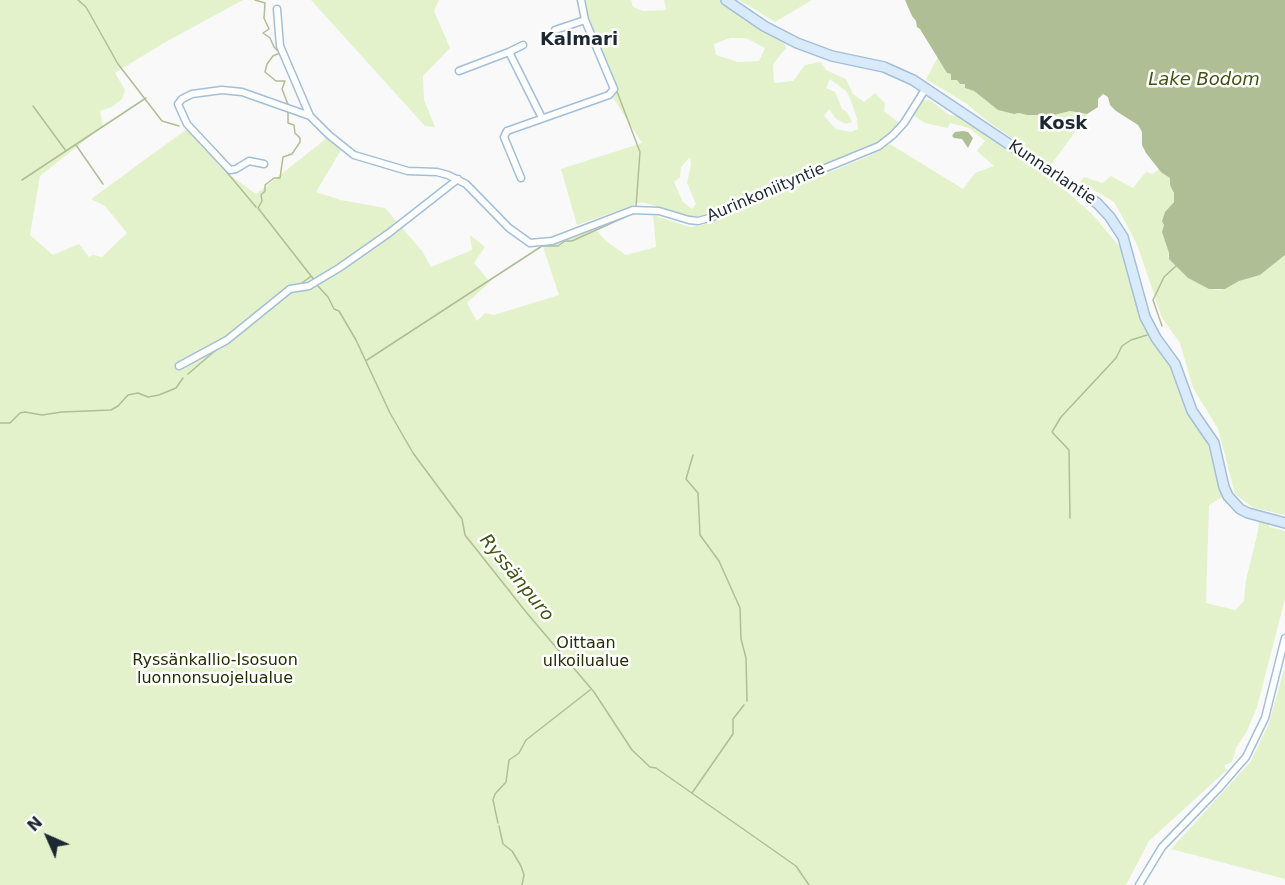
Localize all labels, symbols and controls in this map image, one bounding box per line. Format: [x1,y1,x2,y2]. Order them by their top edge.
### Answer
district label: Kalmari [540,29,618,51]
water label: Lake Bodom [1148,69,1260,91]
district label: Kosk [1039,113,1087,135]
street label: Kunnarlantie [1005,137,1099,209]
street label: Aurinkoniityntie [704,160,828,226]
water label: Ryssänpuro [474,530,558,626]
park label: Oittaan ulkoilualue [543,634,629,672]
park label: Ryssänkallio-Isosuon luonnonsuojelualue [132,651,298,689]
north arrow [18,807,78,867]
text: N [23,812,46,835]

